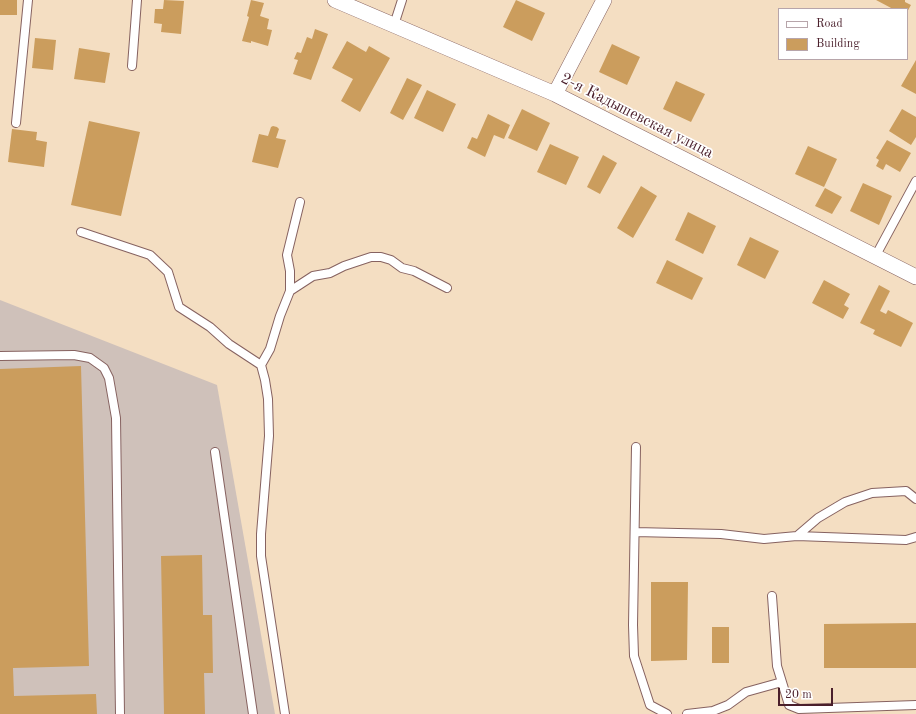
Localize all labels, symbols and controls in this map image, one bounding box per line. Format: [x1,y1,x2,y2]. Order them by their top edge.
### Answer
legend [778,8,908,60]
text: Road [816,18,843,30]
text: Building [816,38,860,50]
street label: 2-я Кадышевская улица [557,69,717,163]
scale bar [780,680,835,706]
text: 20 m [785,689,812,701]

